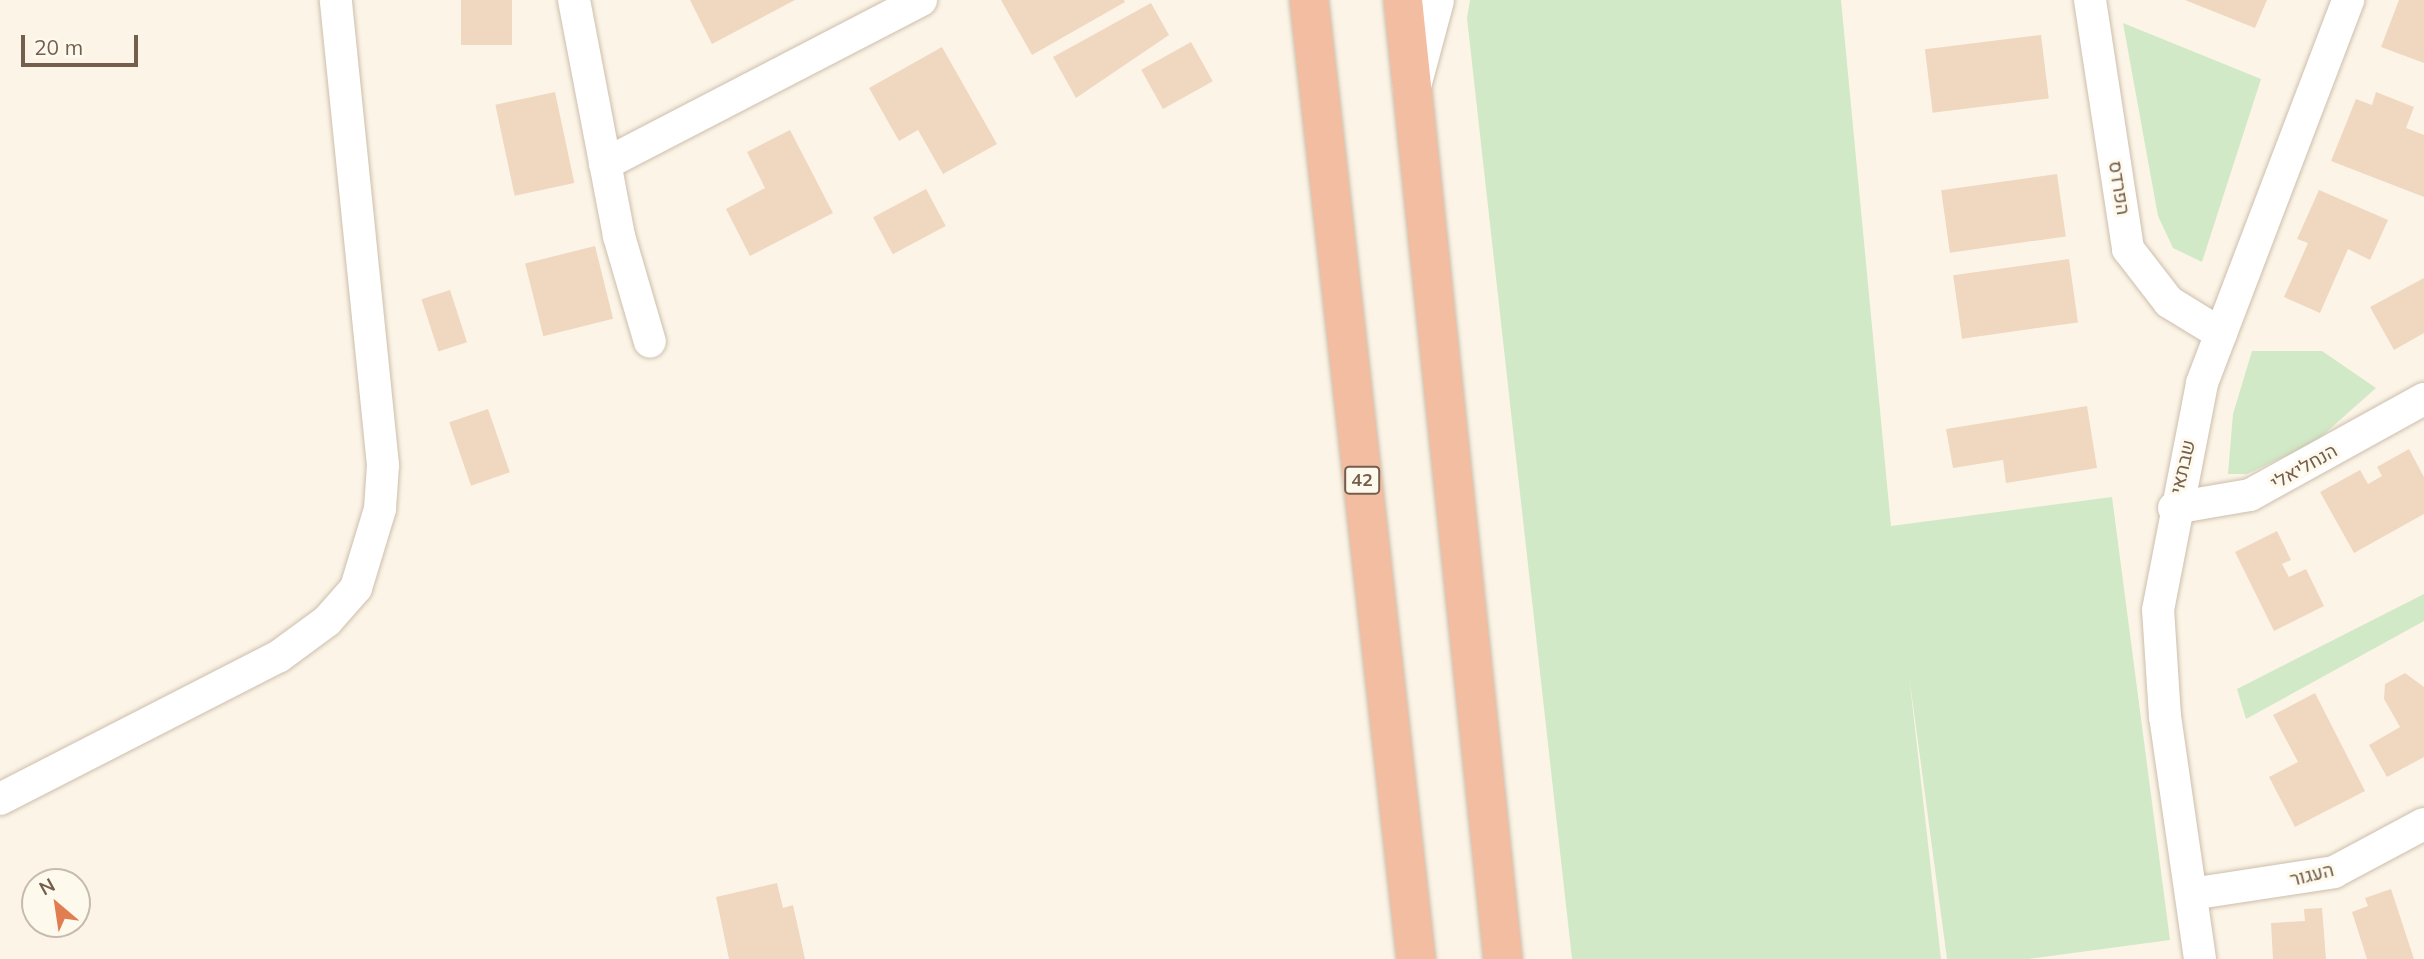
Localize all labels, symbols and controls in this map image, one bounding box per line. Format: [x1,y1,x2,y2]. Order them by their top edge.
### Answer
scale bar [24,21,142,65]
text: 20 m [34,34,83,60]
street label: הפרדס [2103,159,2135,217]
street label: שבתאי [2166,438,2200,496]
street label: הנחליאלי [2267,439,2341,495]
road number: 42 [1343,466,1381,494]
street label: העגור [2288,859,2336,891]
north arrow [21,868,91,938]
text: N [35,872,59,900]

